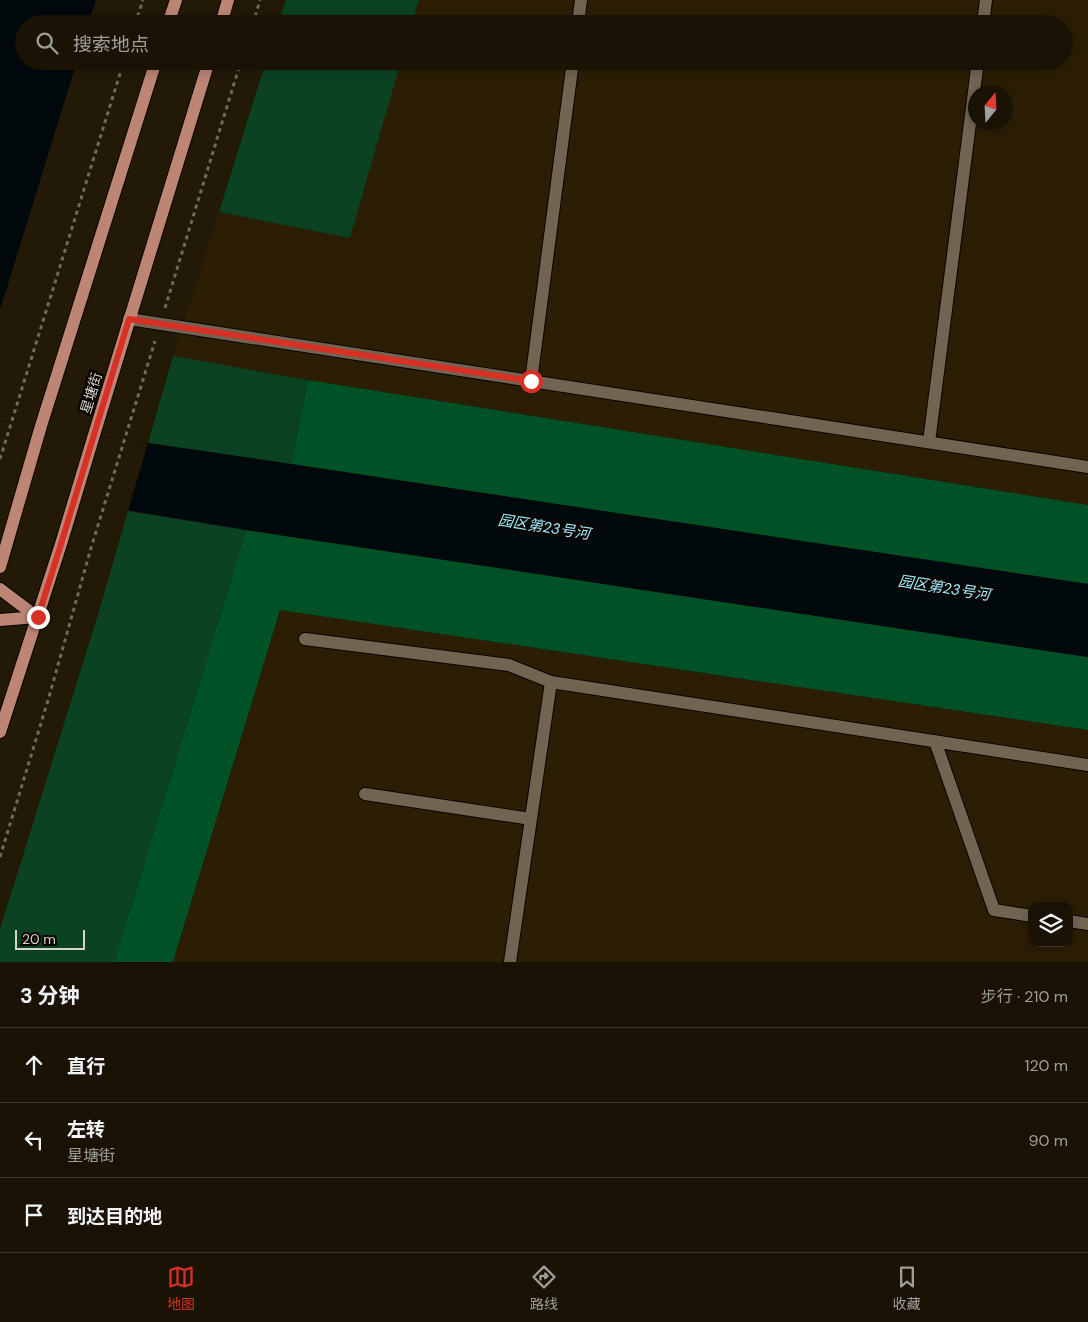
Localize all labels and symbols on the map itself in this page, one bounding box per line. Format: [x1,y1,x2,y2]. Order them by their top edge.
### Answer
north arrow [968,85,1013,130]
street label: 星塘街 [76,370,106,416]
route start [520,370,543,393]
water label: 园区第23号河 [497,510,594,545]
water label: 园区第23号河 [897,571,994,606]
route end [27,606,50,629]
scale bar [15,927,85,950]

